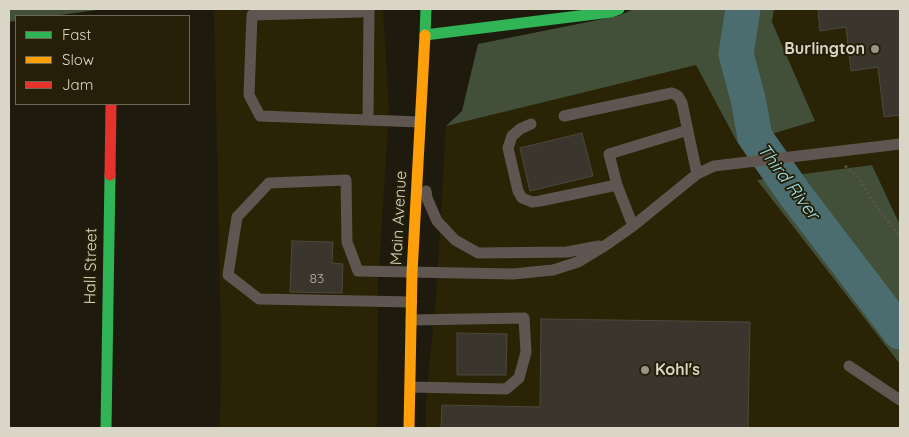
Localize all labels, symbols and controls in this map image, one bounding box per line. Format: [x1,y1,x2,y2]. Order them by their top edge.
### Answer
legend [15,15,190,105]
text: Fast [62,25,91,44]
place label: Burlington [784,39,865,59]
marker: Burlington [869,43,881,55]
text: Slow [62,50,94,69]
text: Jam [62,75,93,94]
water label: Third River [752,140,824,224]
street label: Main Avenue [387,170,411,266]
street label: Hall Street [81,228,101,304]
house number: 83 [310,271,324,287]
place label: Kohl's [655,360,700,380]
marker: Kohl's [639,364,651,376]

